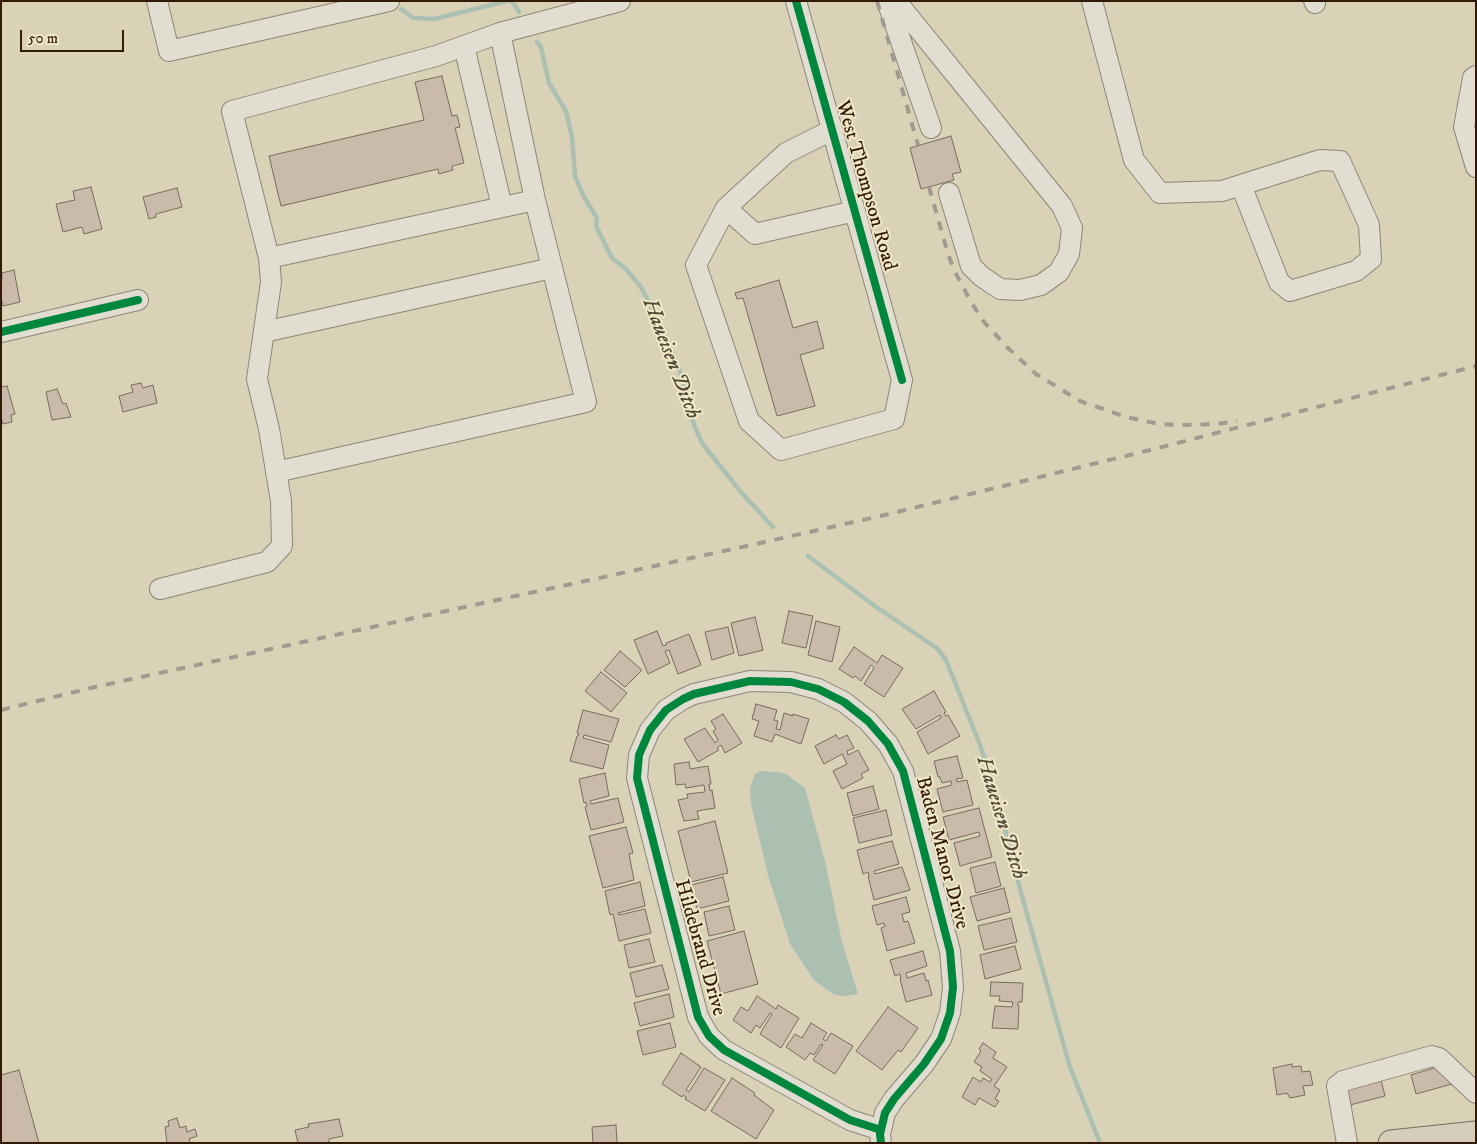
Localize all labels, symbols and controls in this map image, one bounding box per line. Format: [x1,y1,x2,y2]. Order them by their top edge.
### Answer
scale bar [22,20,126,52]
text: 50 m [28,29,58,48]
street label: West Thompson Road [829,98,901,274]
water label: Haueisen Ditch [635,295,705,423]
water label: Haueisen Ditch [969,754,1031,882]
street label: Baden Manor Drive [909,774,973,932]
street label: Hildebrand Drive [668,877,730,1019]

